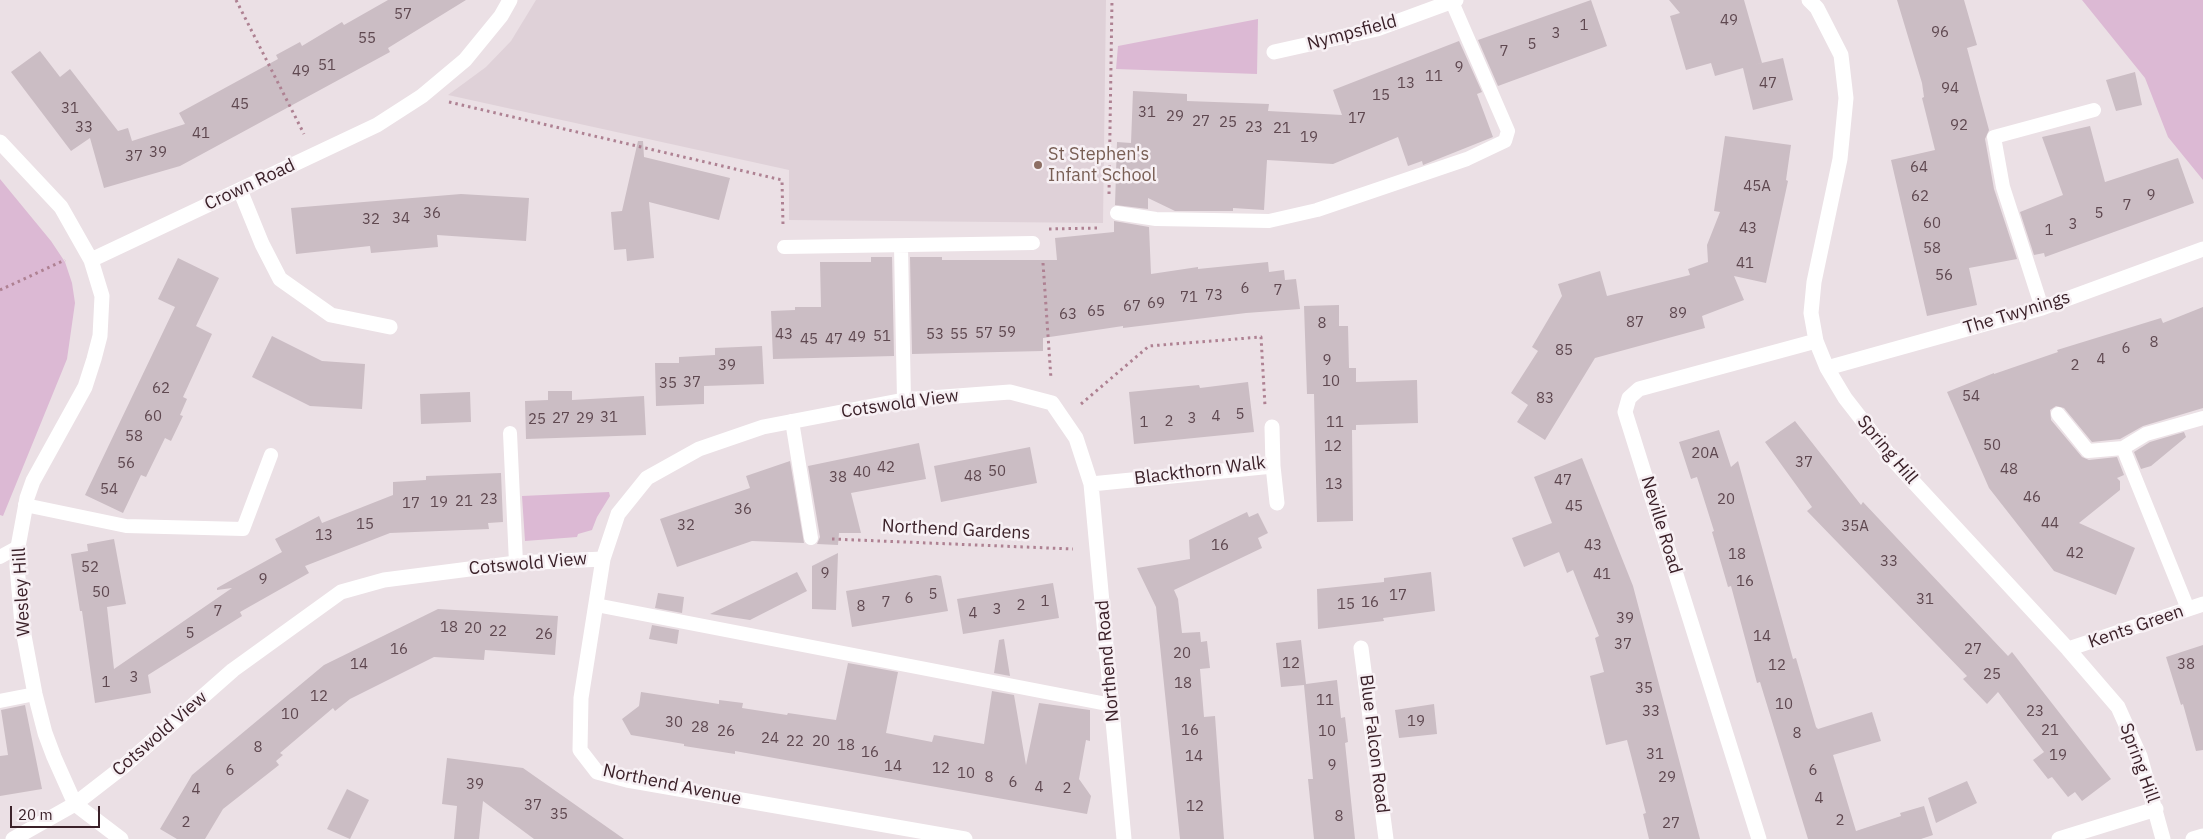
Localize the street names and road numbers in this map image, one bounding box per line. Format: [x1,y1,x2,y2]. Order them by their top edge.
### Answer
street label: Nympsfield [1305,11,1399,55]
street label: Crown Road [201,155,299,215]
street label: The Twynings [1961,287,2073,339]
street label: Cotswold View [840,385,960,423]
street label: Spring Hill [1852,411,1922,489]
street label: Blackthorn Walk [1133,452,1267,490]
street label: Neville Road [1636,474,1686,576]
street label: Northend Gardens [881,515,1031,545]
street label: Wesley Hill [9,547,35,637]
street label: Cotswold View [468,548,588,580]
street label: Northend Road [1092,599,1124,723]
street label: Kents Green [2085,601,2187,653]
street label: Blue Falcon Road [1355,673,1393,815]
street label: Cotswold View [108,687,212,781]
street label: Spring Hill [2115,720,2163,806]
street label: Northend Avenue [601,760,743,810]

